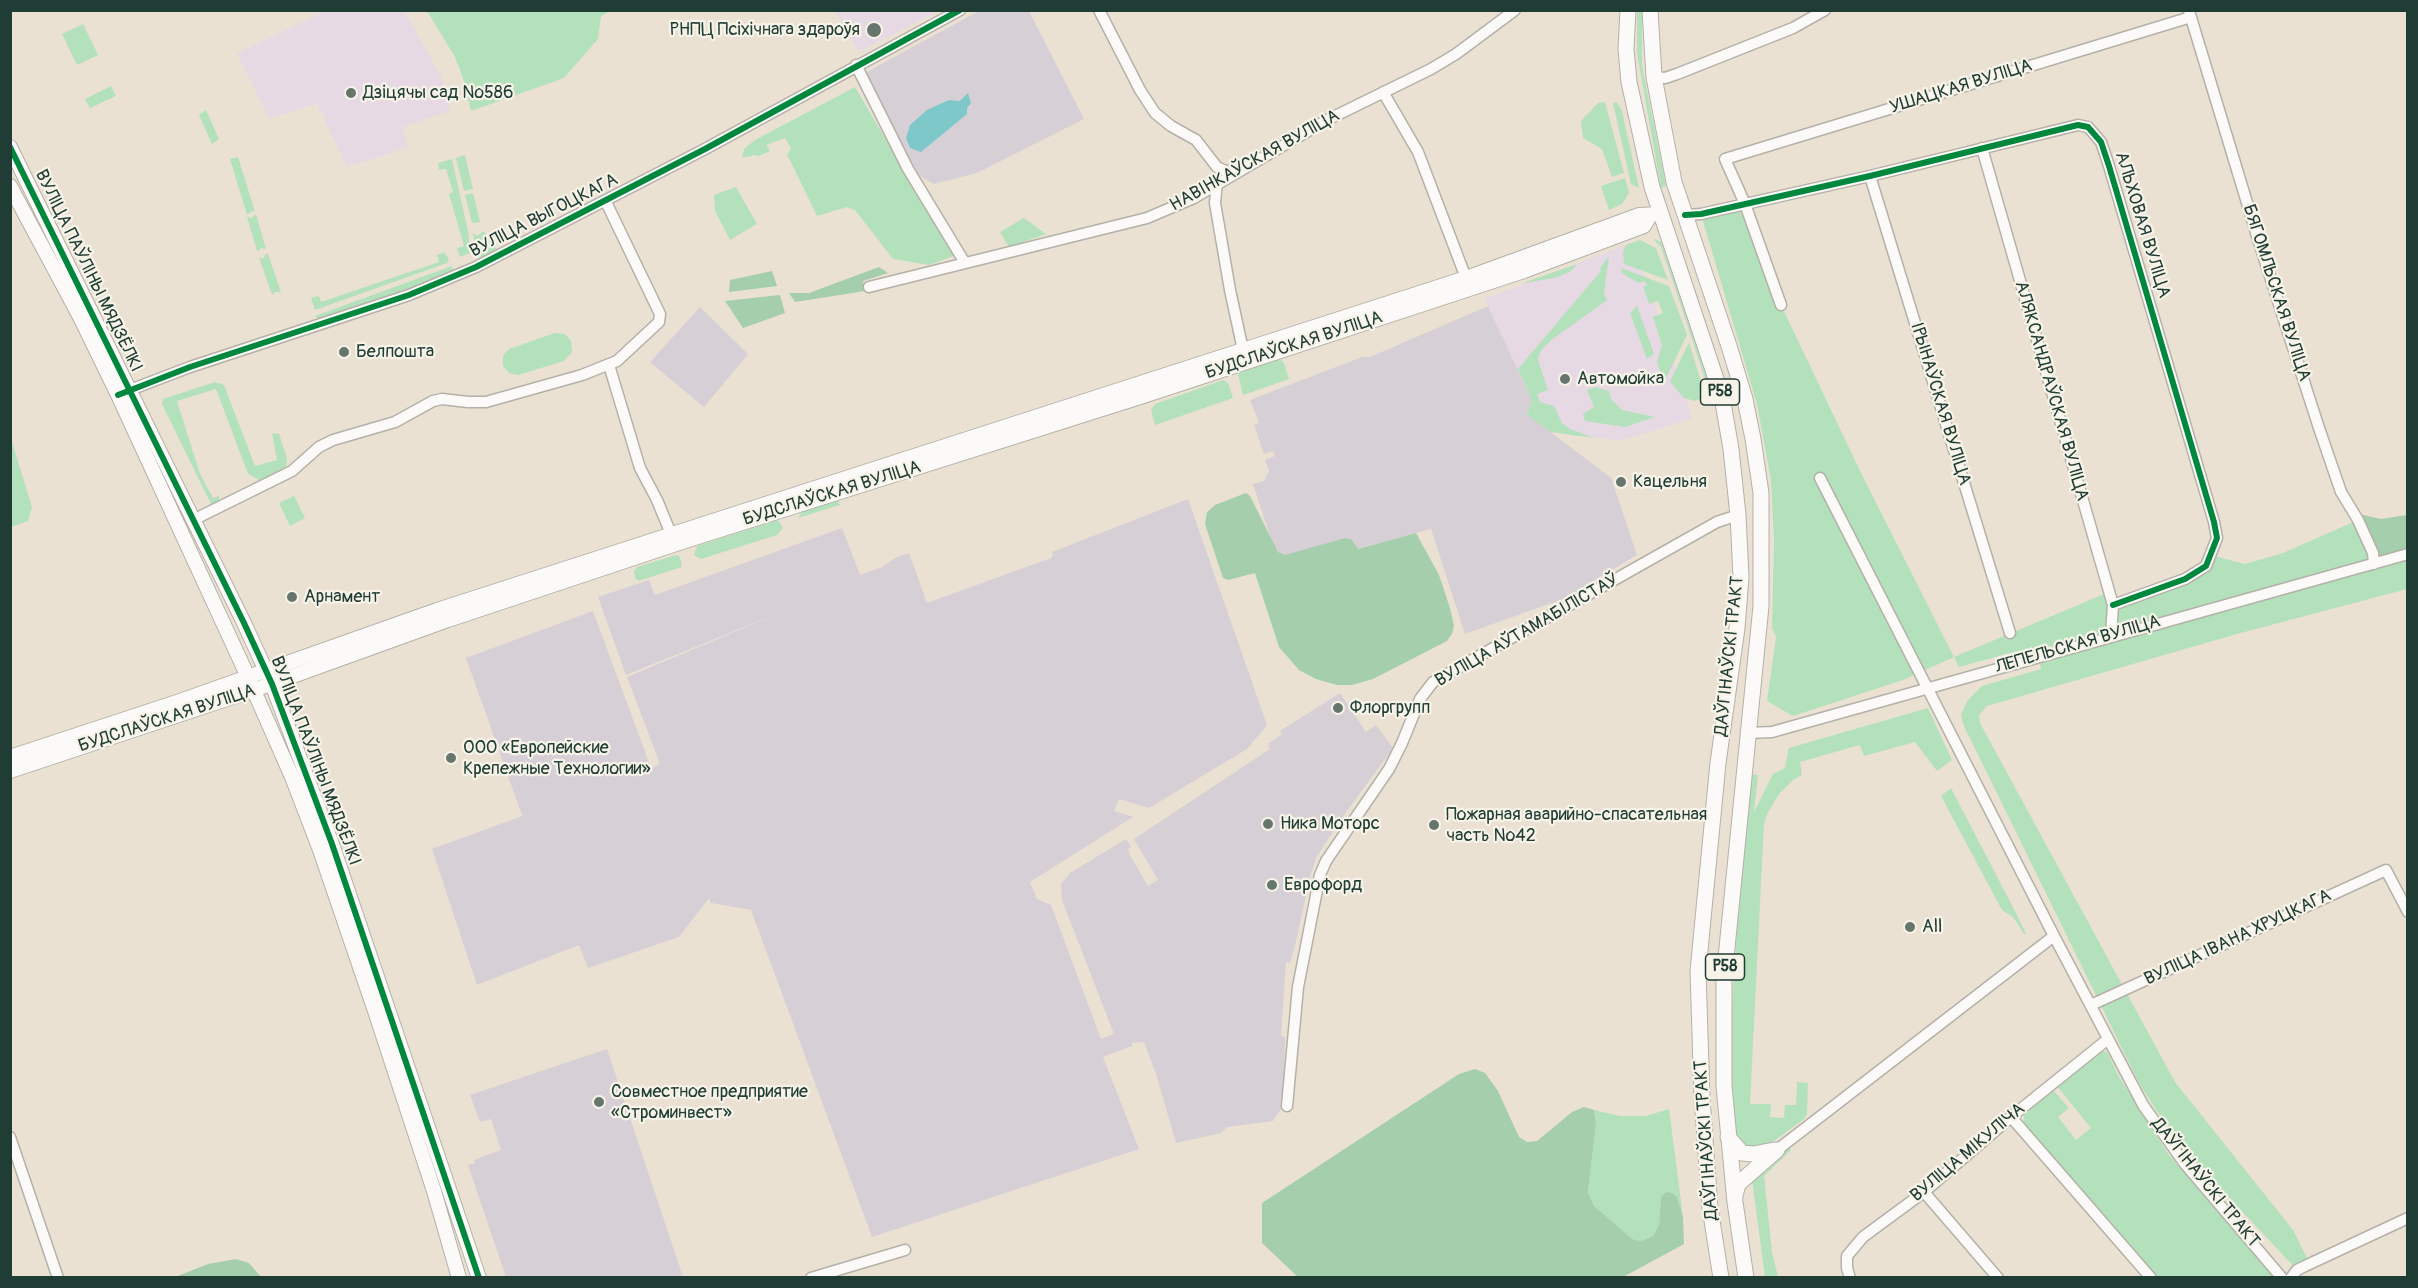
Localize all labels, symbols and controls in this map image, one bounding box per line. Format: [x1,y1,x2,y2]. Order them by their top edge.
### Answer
place label: РНПЦ Псіхічнага здароўя [670,19,860,41]
marker: РНПЦ Псіхічнага здароўя [865,21,883,39]
street label: УШАЦКАЯ ВУЛІЦА [1887,55,2035,119]
place label: Дзіцячы сад №586 [363,82,513,104]
marker: Дзіцячы сад №586 [344,86,358,100]
street label: НАВІНКАЎСКАЯ ВУЛІЦА [1166,105,1344,217]
street label: АЛЬХОВАЯ ВУЛІЦА [2109,149,2175,301]
street label: ВУЛІЦА ПАЎЛІНЫ МЯДЗЁЛКІ [30,166,146,376]
street label: ВУЛІЦА ВЫГОЦКАГА [466,169,622,263]
street label: БЯГОМЛЬСКАЯ ВУЛІЦА [2237,202,2315,384]
street label: АЛЯКСАНДРАЎСКАЯ ВУЛІЦА [2009,279,2093,503]
street label: БУДСЛАЎСКАЯ ВУЛІЦА [1203,307,1385,385]
street label: ІРЫНАЎСКАЯ ВУЛІЦА [1905,320,1975,488]
place label: Белпошта [356,341,434,363]
marker: Белпошта [337,345,351,359]
place label: Автомойка [1577,368,1664,390]
marker: Автомойка [1558,372,1572,386]
road number: Р58 [1700,379,1740,405]
street label: БУДСЛАЎСКАЯ ВУЛІЦА [740,457,924,531]
place label: Кацельня [1633,471,1707,493]
marker: Кацельня [1614,475,1628,489]
street label: ВУЛІЦА АЎТАМАБІЛІСТАЎ [1432,570,1622,692]
street label: ДАЎГІНАЎСКІ ТРАКТ [1711,575,1749,737]
place label: Арнамент [304,586,380,608]
marker: Арнамент [285,590,299,604]
street label: ЛЕПЕЛЬСКАЯ ВУЛІЦА [1993,611,2163,679]
street label: ВУЛІЦА ПАЎЛІНЫ МЯДЗЁЛКІ [265,653,365,869]
street label: БУДСЛАЎСКАЯ ВУЛІЦА [76,680,258,758]
place label: Флоргрупп [1350,697,1430,719]
marker: Флоргрупп [1331,701,1345,715]
place label: ООО «Европейские Крепежные Технологии» [463,737,651,780]
marker: ООО «Европейские Крепежные Технологии» [444,751,458,765]
place label: Пожарная аварийно-спасательная часть №42 [1446,804,1707,846]
place label: Ника Моторс [1280,813,1380,835]
marker: Ника Моторс [1261,817,1275,831]
marker: Пожарная аварийно-спасательная часть №42 [1427,818,1441,832]
place label: Еврофорд [1284,874,1362,896]
marker: Еврофорд [1265,878,1279,892]
street label: ВУЛІЦА ІВАНА ХРУЦКАГА [2141,885,2335,991]
place label: All [1922,916,1942,938]
marker: All [1903,920,1917,934]
road number: Р58 [1706,954,1744,980]
street label: ДАЎГІНАЎСКІ ТРАКТ [1691,1059,1723,1221]
place label: Совместное предприятие «Строминвест» [611,1081,808,1124]
marker: Совместное предприятие «Строминвест» [592,1095,606,1109]
street label: ВУЛІЦА МІКУЛІЧА [1906,1099,2030,1207]
street label: ДАЎГІНАЎСКІ ТРАКТ [2146,1114,2264,1252]

